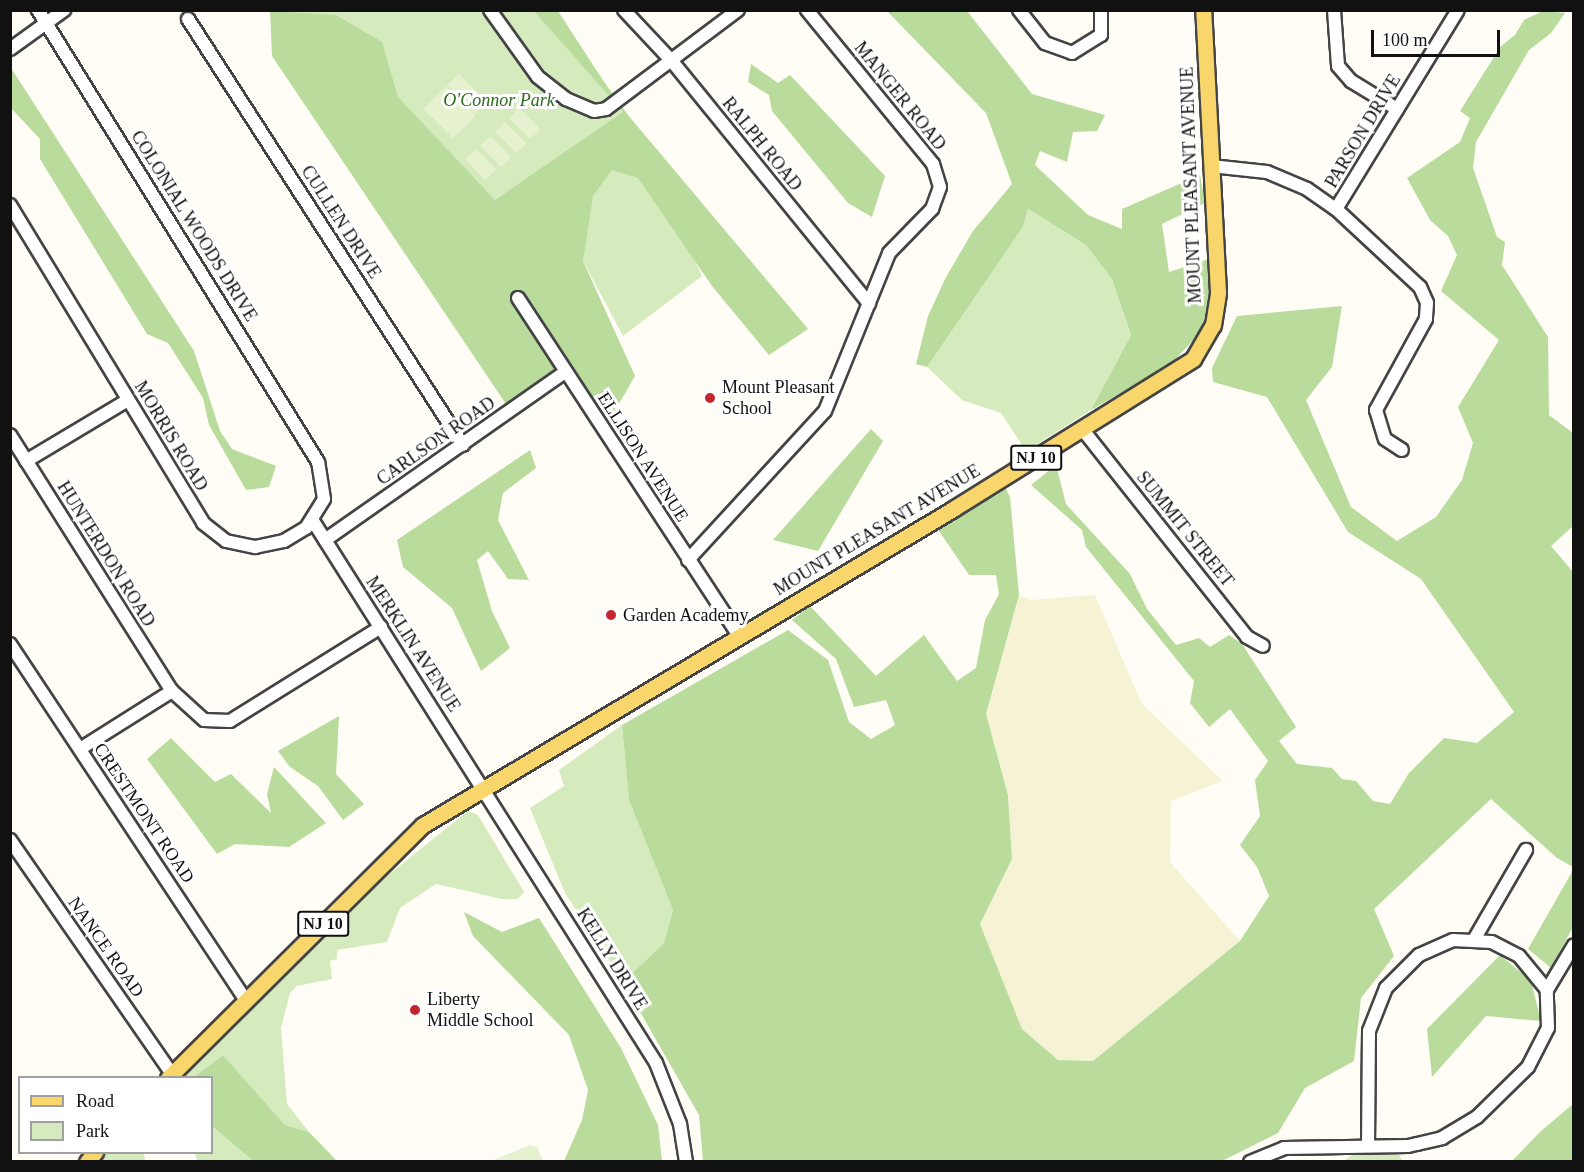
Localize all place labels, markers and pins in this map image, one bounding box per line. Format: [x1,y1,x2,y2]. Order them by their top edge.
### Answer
place label: Mount Pleasant School [722,377,834,420]
marker: Mount Pleasant School [703,391,717,405]
place label: Garden Academy [623,604,749,626]
marker: Garden Academy [604,608,618,622]
place label: Liberty Middle School [427,989,533,1032]
marker: Liberty Middle School [408,1003,422,1017]

